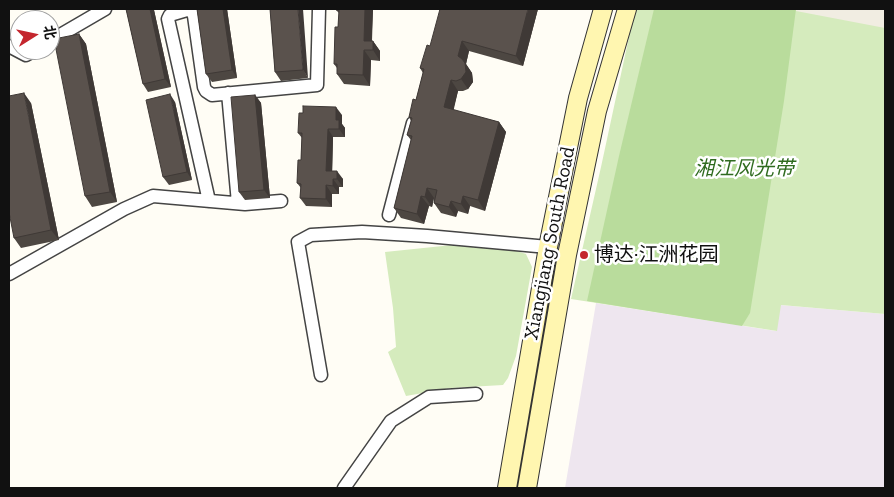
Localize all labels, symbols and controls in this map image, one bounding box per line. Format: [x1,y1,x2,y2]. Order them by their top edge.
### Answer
north arrow [10,10,60,60]
text: 北 [40,24,59,41]
street label: Xiangjiang South Road [520,145,580,341]
park label: 湘江风光带 [694,157,794,181]
place label: 博达·江洲花园 [594,243,718,267]
marker: 博达·江洲花园 [578,249,590,261]

